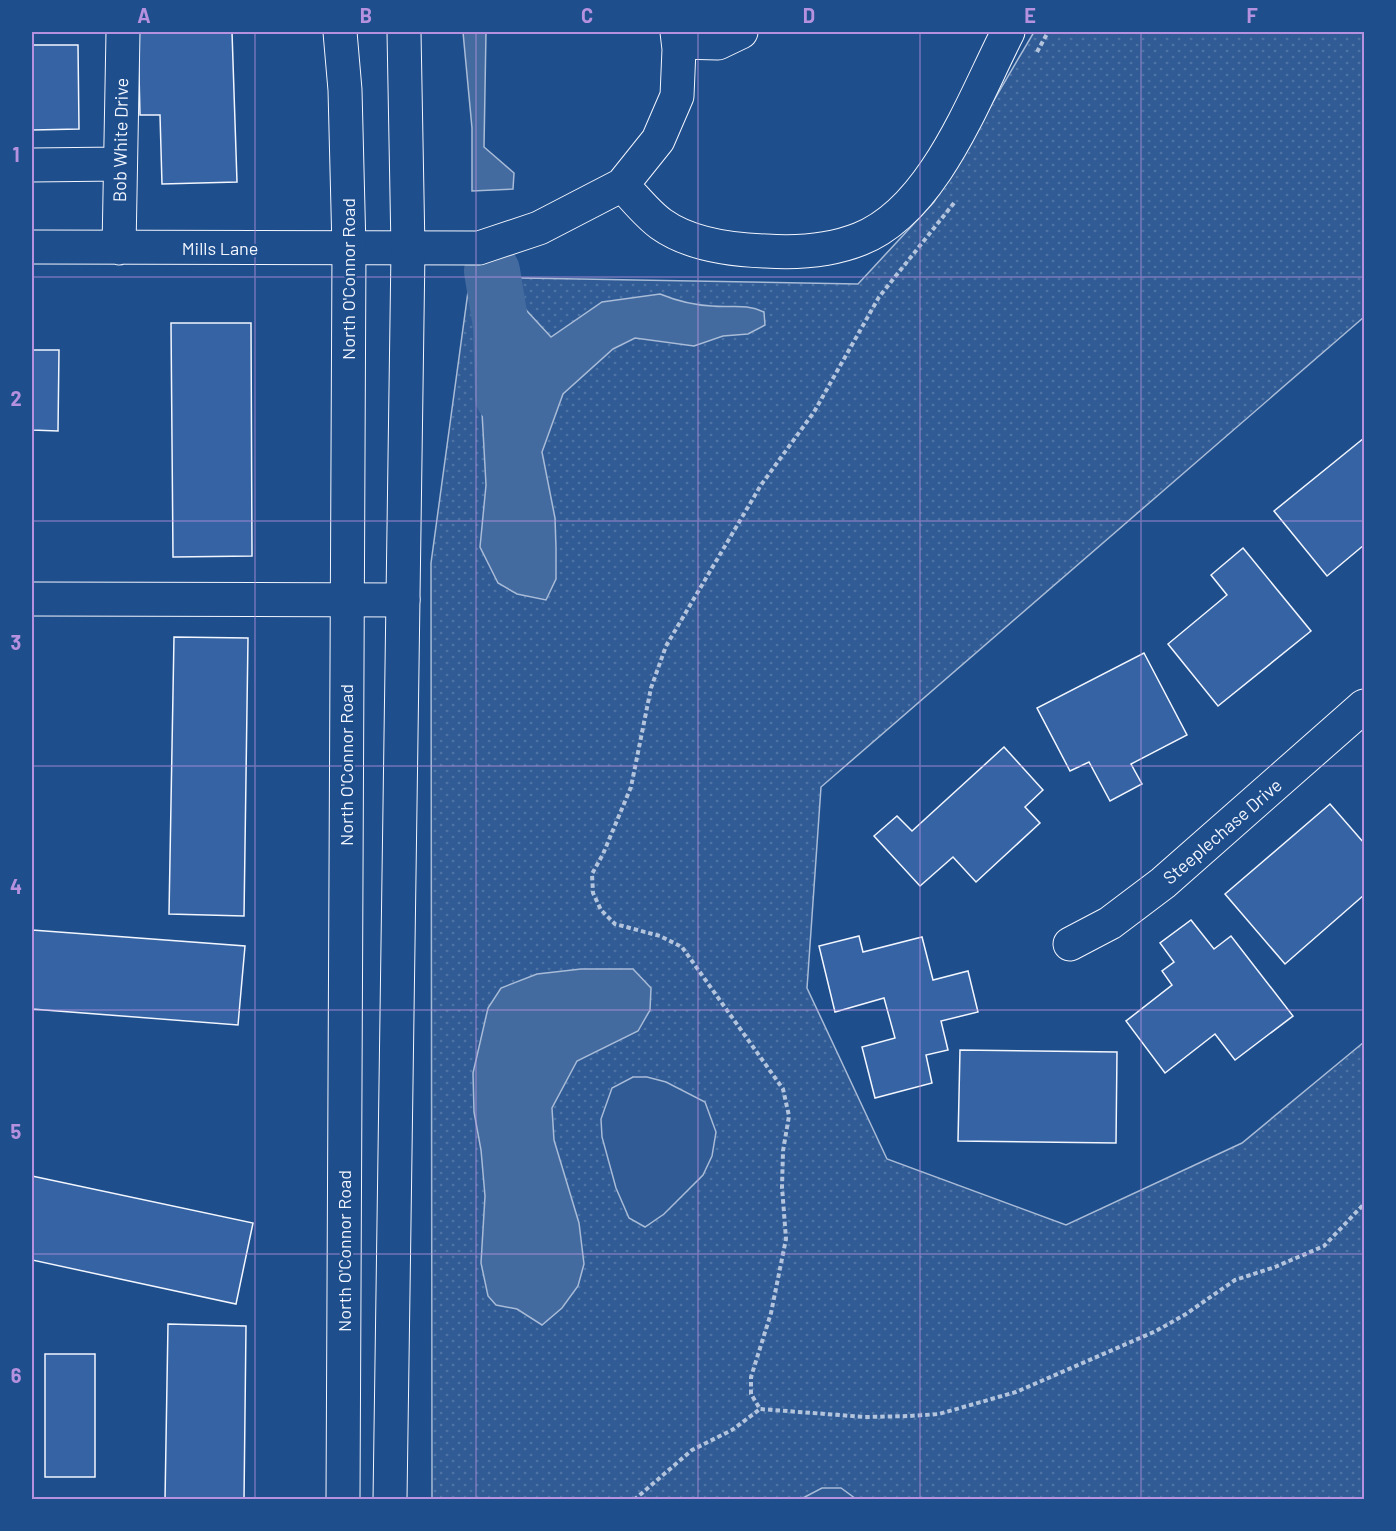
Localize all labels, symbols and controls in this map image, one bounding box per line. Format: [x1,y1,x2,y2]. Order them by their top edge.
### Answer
text: A [137,3,151,27]
text: B [360,3,372,27]
text: C [581,3,593,27]
text: D [803,3,815,27]
text: E [1024,3,1036,27]
text: F [1246,3,1258,27]
street label: Bob White Drive [108,78,132,202]
text: 1 [12,142,20,166]
street label: North O'Connor Road [337,198,359,360]
street label: Mills Lane [182,237,258,259]
text: 2 [10,386,22,410]
text: 3 [11,630,21,654]
street label: North O'Connor Road [335,684,357,846]
street label: Steeplechase Drive [1158,774,1286,888]
text: 4 [10,874,22,898]
text: 5 [11,1119,22,1143]
street label: North O'Connor Road [333,1170,355,1332]
text: 6 [11,1363,22,1387]

